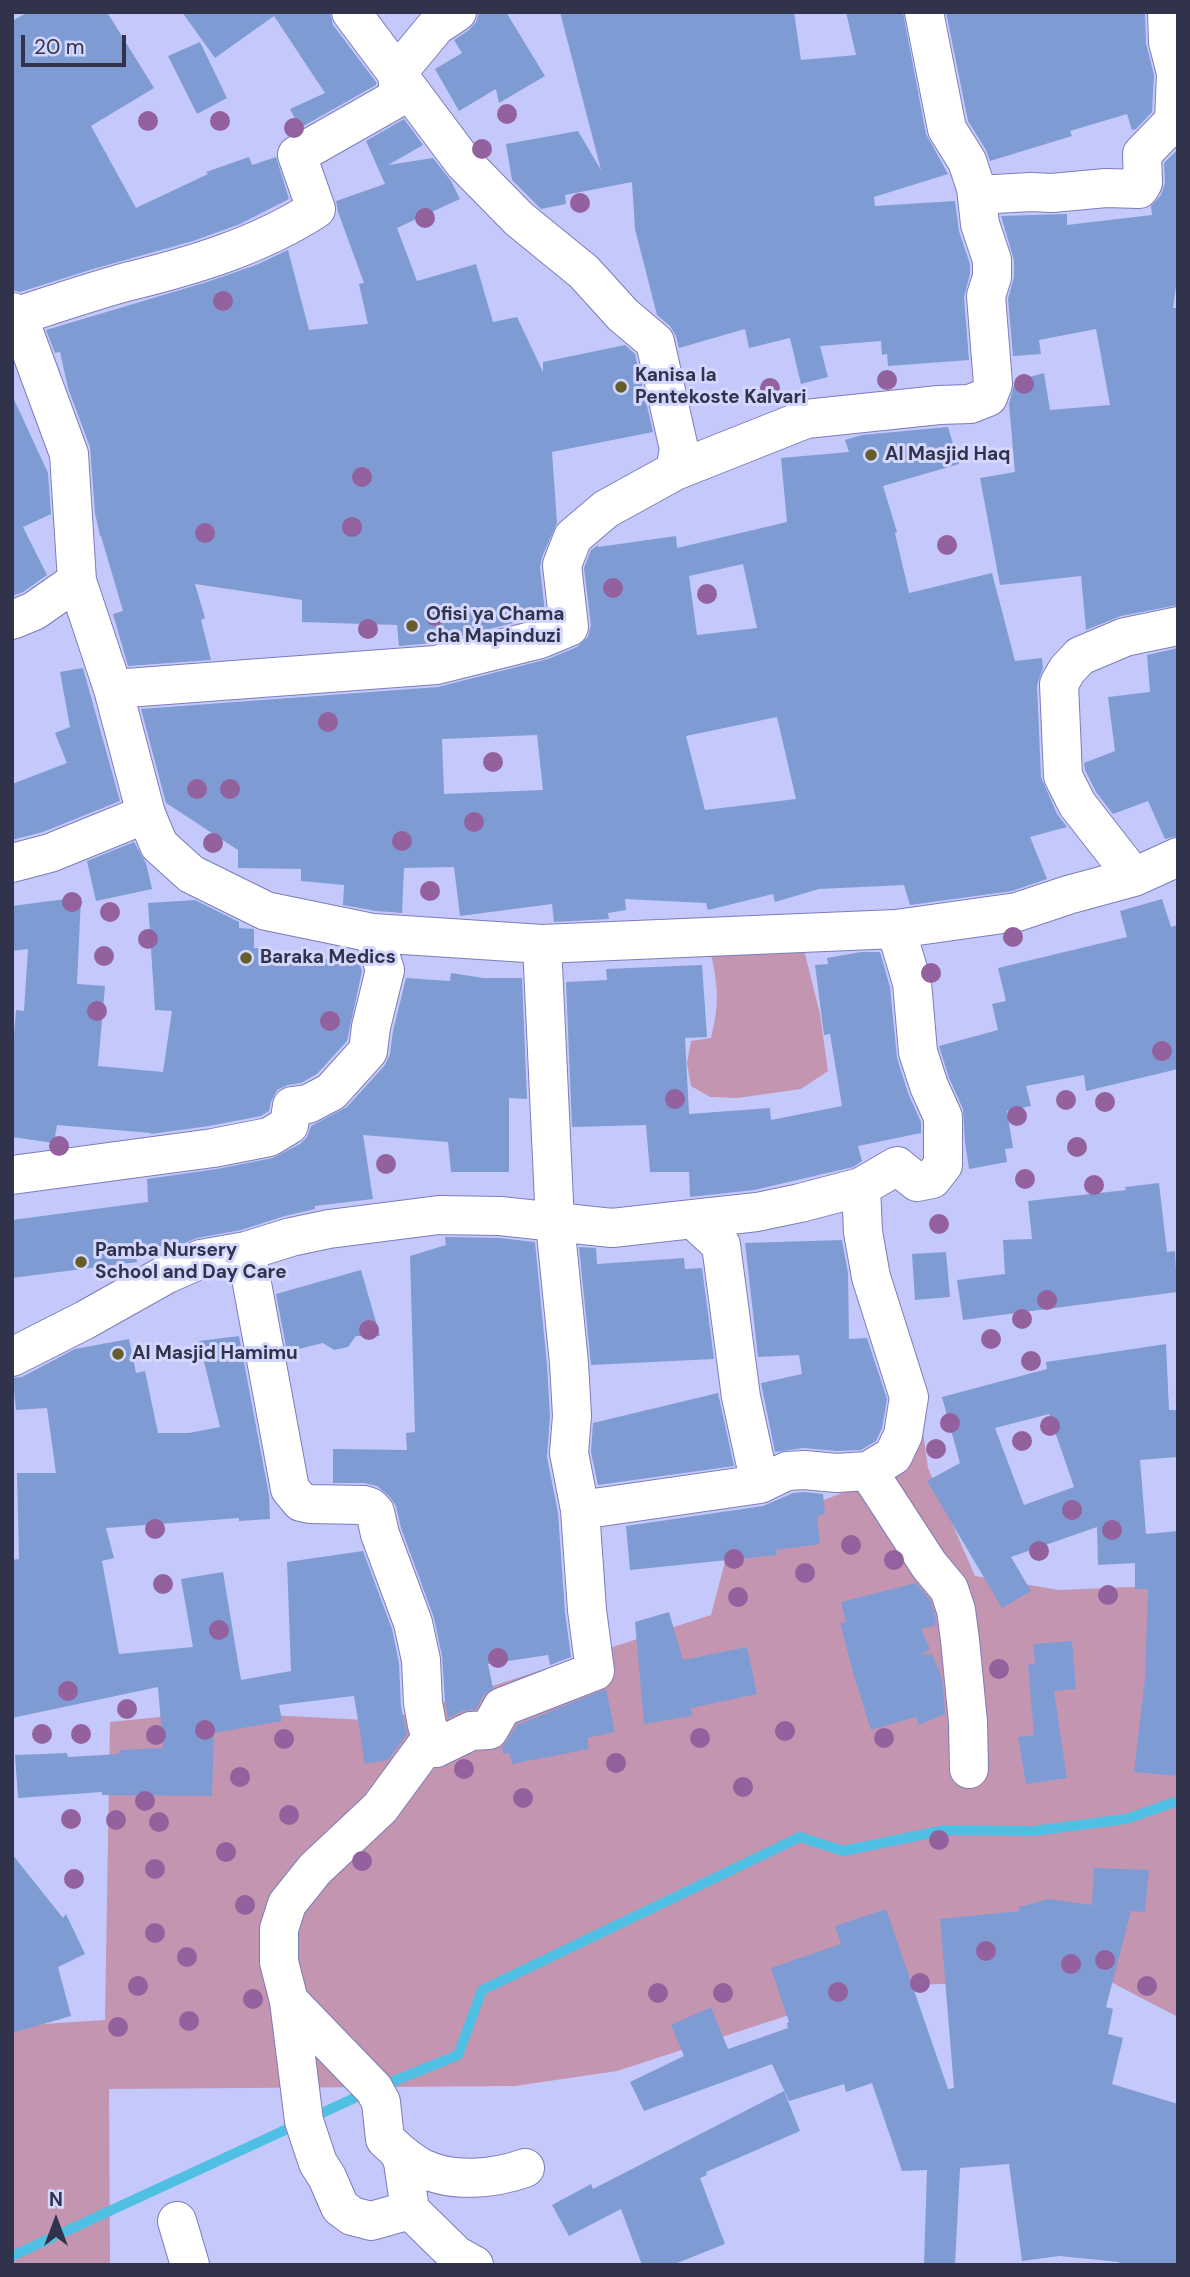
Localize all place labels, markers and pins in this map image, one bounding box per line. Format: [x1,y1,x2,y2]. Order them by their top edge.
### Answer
place label: Kanisa la Pentekoste Kalvari [635,365,806,409]
marker: Kanisa la Pentekoste Kalvari [613,379,629,395]
place label: Al Masjid Haq [885,444,1011,466]
marker: Al Masjid Haq [863,447,879,463]
place label: Ofisi ya Chama cha Mapinduzi [426,604,564,648]
marker: Ofisi ya Chama cha Mapinduzi [404,618,420,634]
place label: Baraka Medics [260,947,396,969]
marker: Baraka Medics [238,950,254,966]
place label: Pamba Nursery School and Day Care [95,1240,287,1284]
marker: Pamba Nursery School and Day Care [73,1254,89,1270]
place label: Al Masjid Hamimu [132,1343,298,1365]
marker: Al Masjid Hamimu [110,1346,126,1362]

